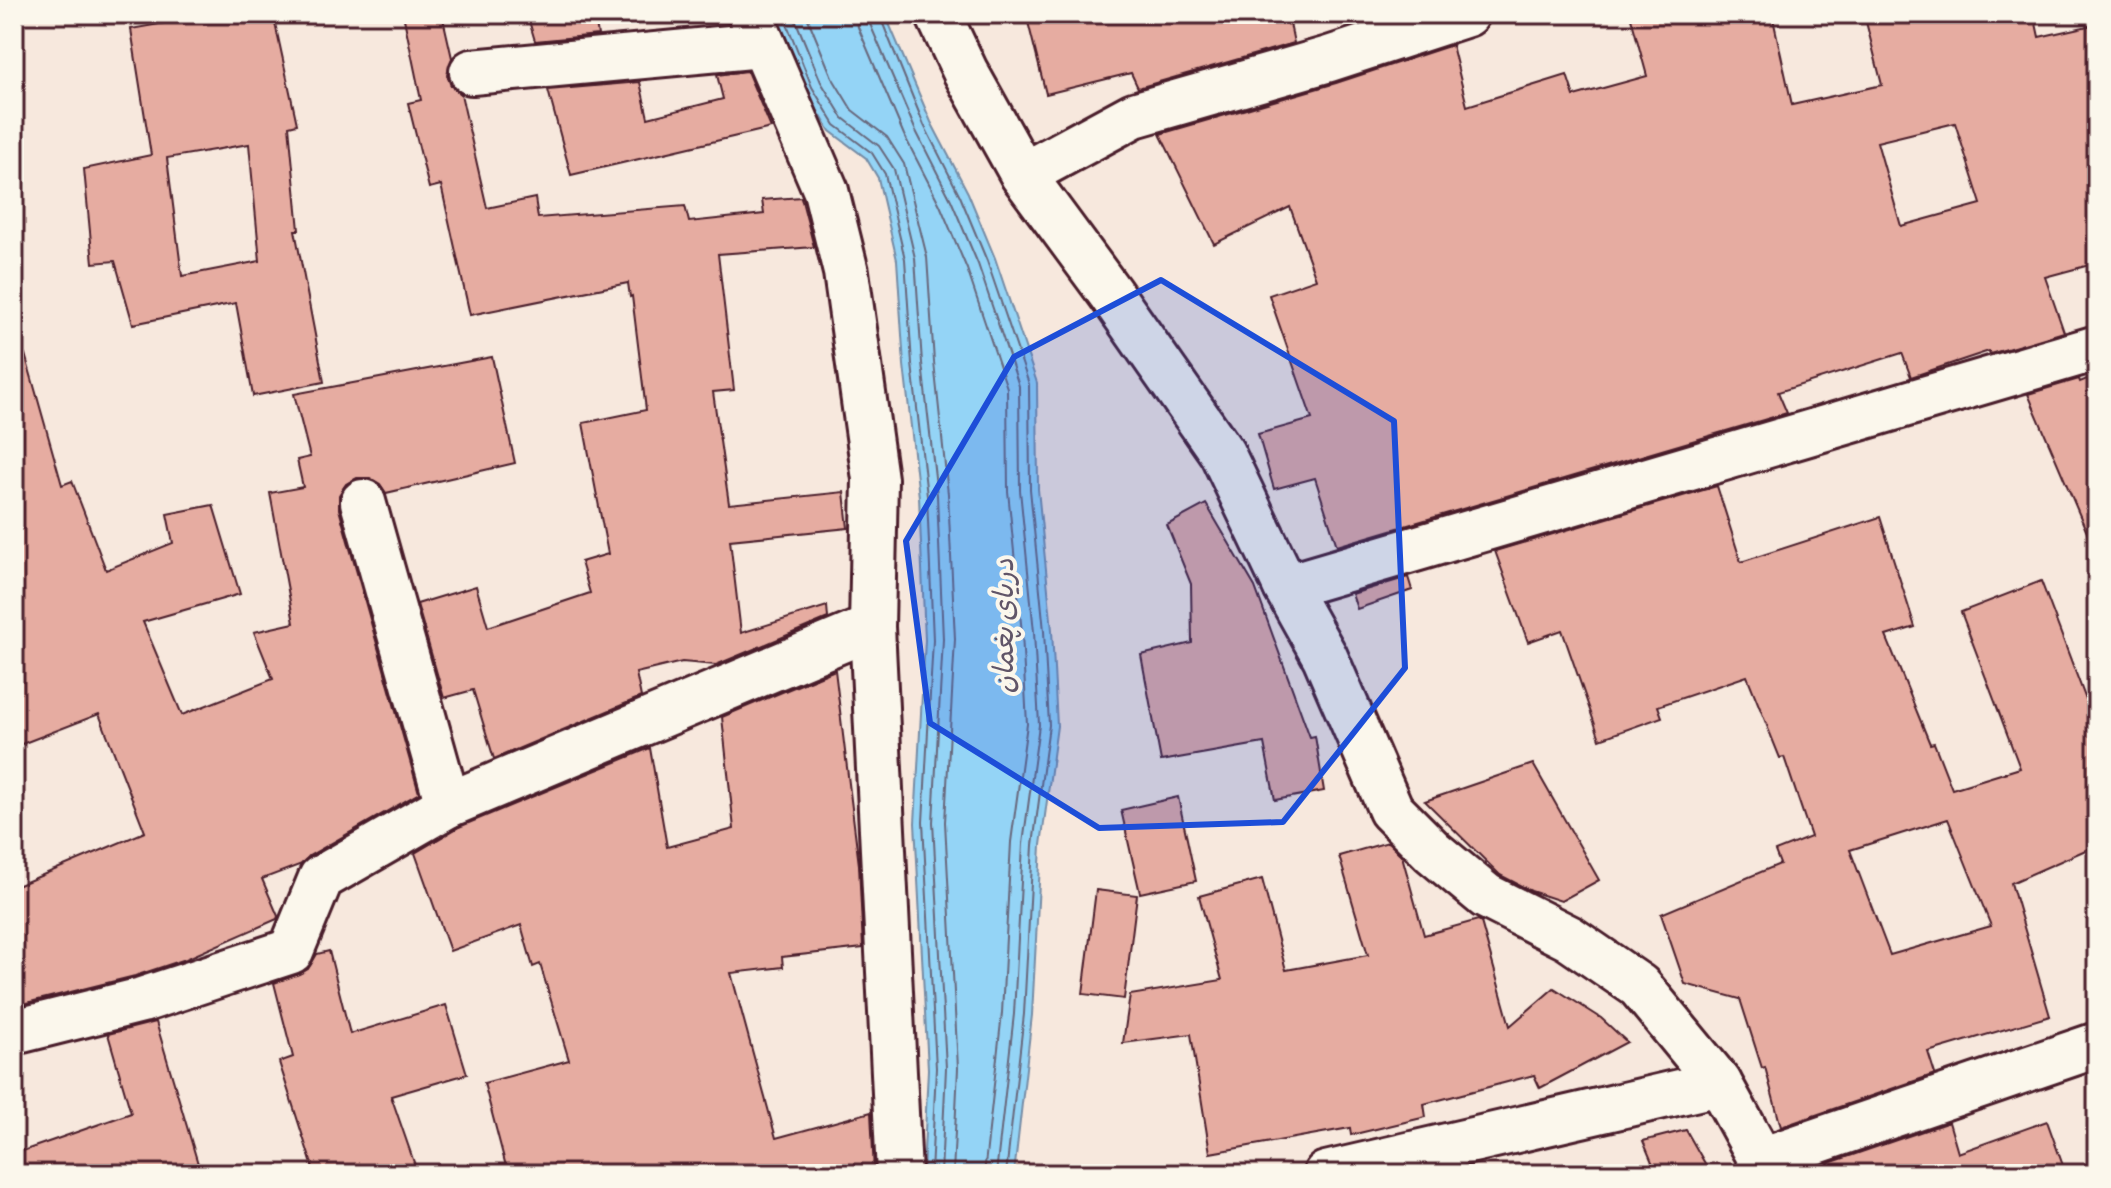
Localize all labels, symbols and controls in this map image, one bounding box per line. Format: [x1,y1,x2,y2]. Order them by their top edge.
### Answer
water label: دریای پغمان [987,558,1022,693]

